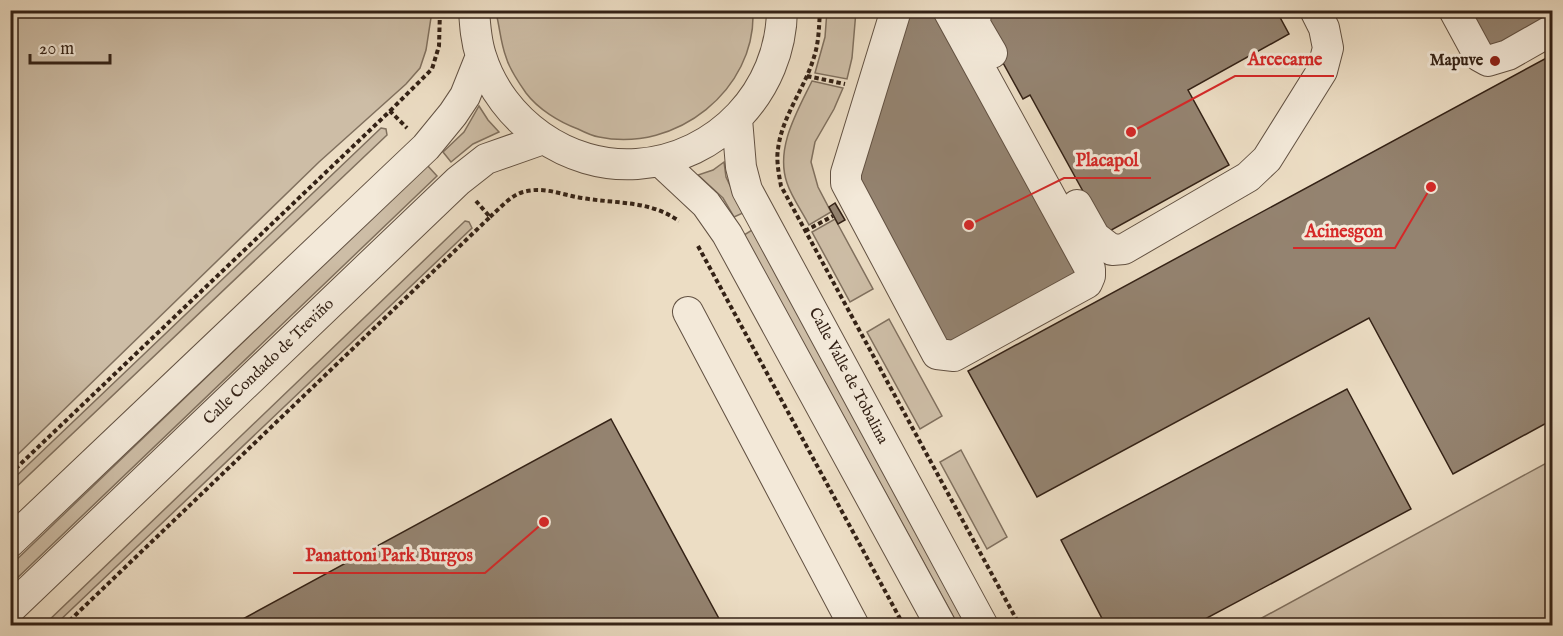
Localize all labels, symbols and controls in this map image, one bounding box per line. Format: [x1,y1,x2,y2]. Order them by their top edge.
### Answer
scale bar [30,27,110,65]
text: 20 m [39,38,74,61]
callout: Arcecarne [1235,40,1334,76]
text: Arcecarne [1247,49,1323,72]
place label: Mapuve [1430,51,1484,71]
marker: Mapuve [1488,54,1502,68]
callout: Placapol [1064,142,1151,178]
text: Placapol [1076,150,1140,173]
callout: Acinesgon [1293,212,1395,248]
text: Acinesgon [1304,221,1383,244]
street label: Calle Condado de Treviño [199,294,339,430]
street label: Calle Valle de Tobalina [804,304,892,448]
callout: Panattoni Park Burgos [293,537,485,573]
text: Panattoni Park Burgos [305,545,473,568]

